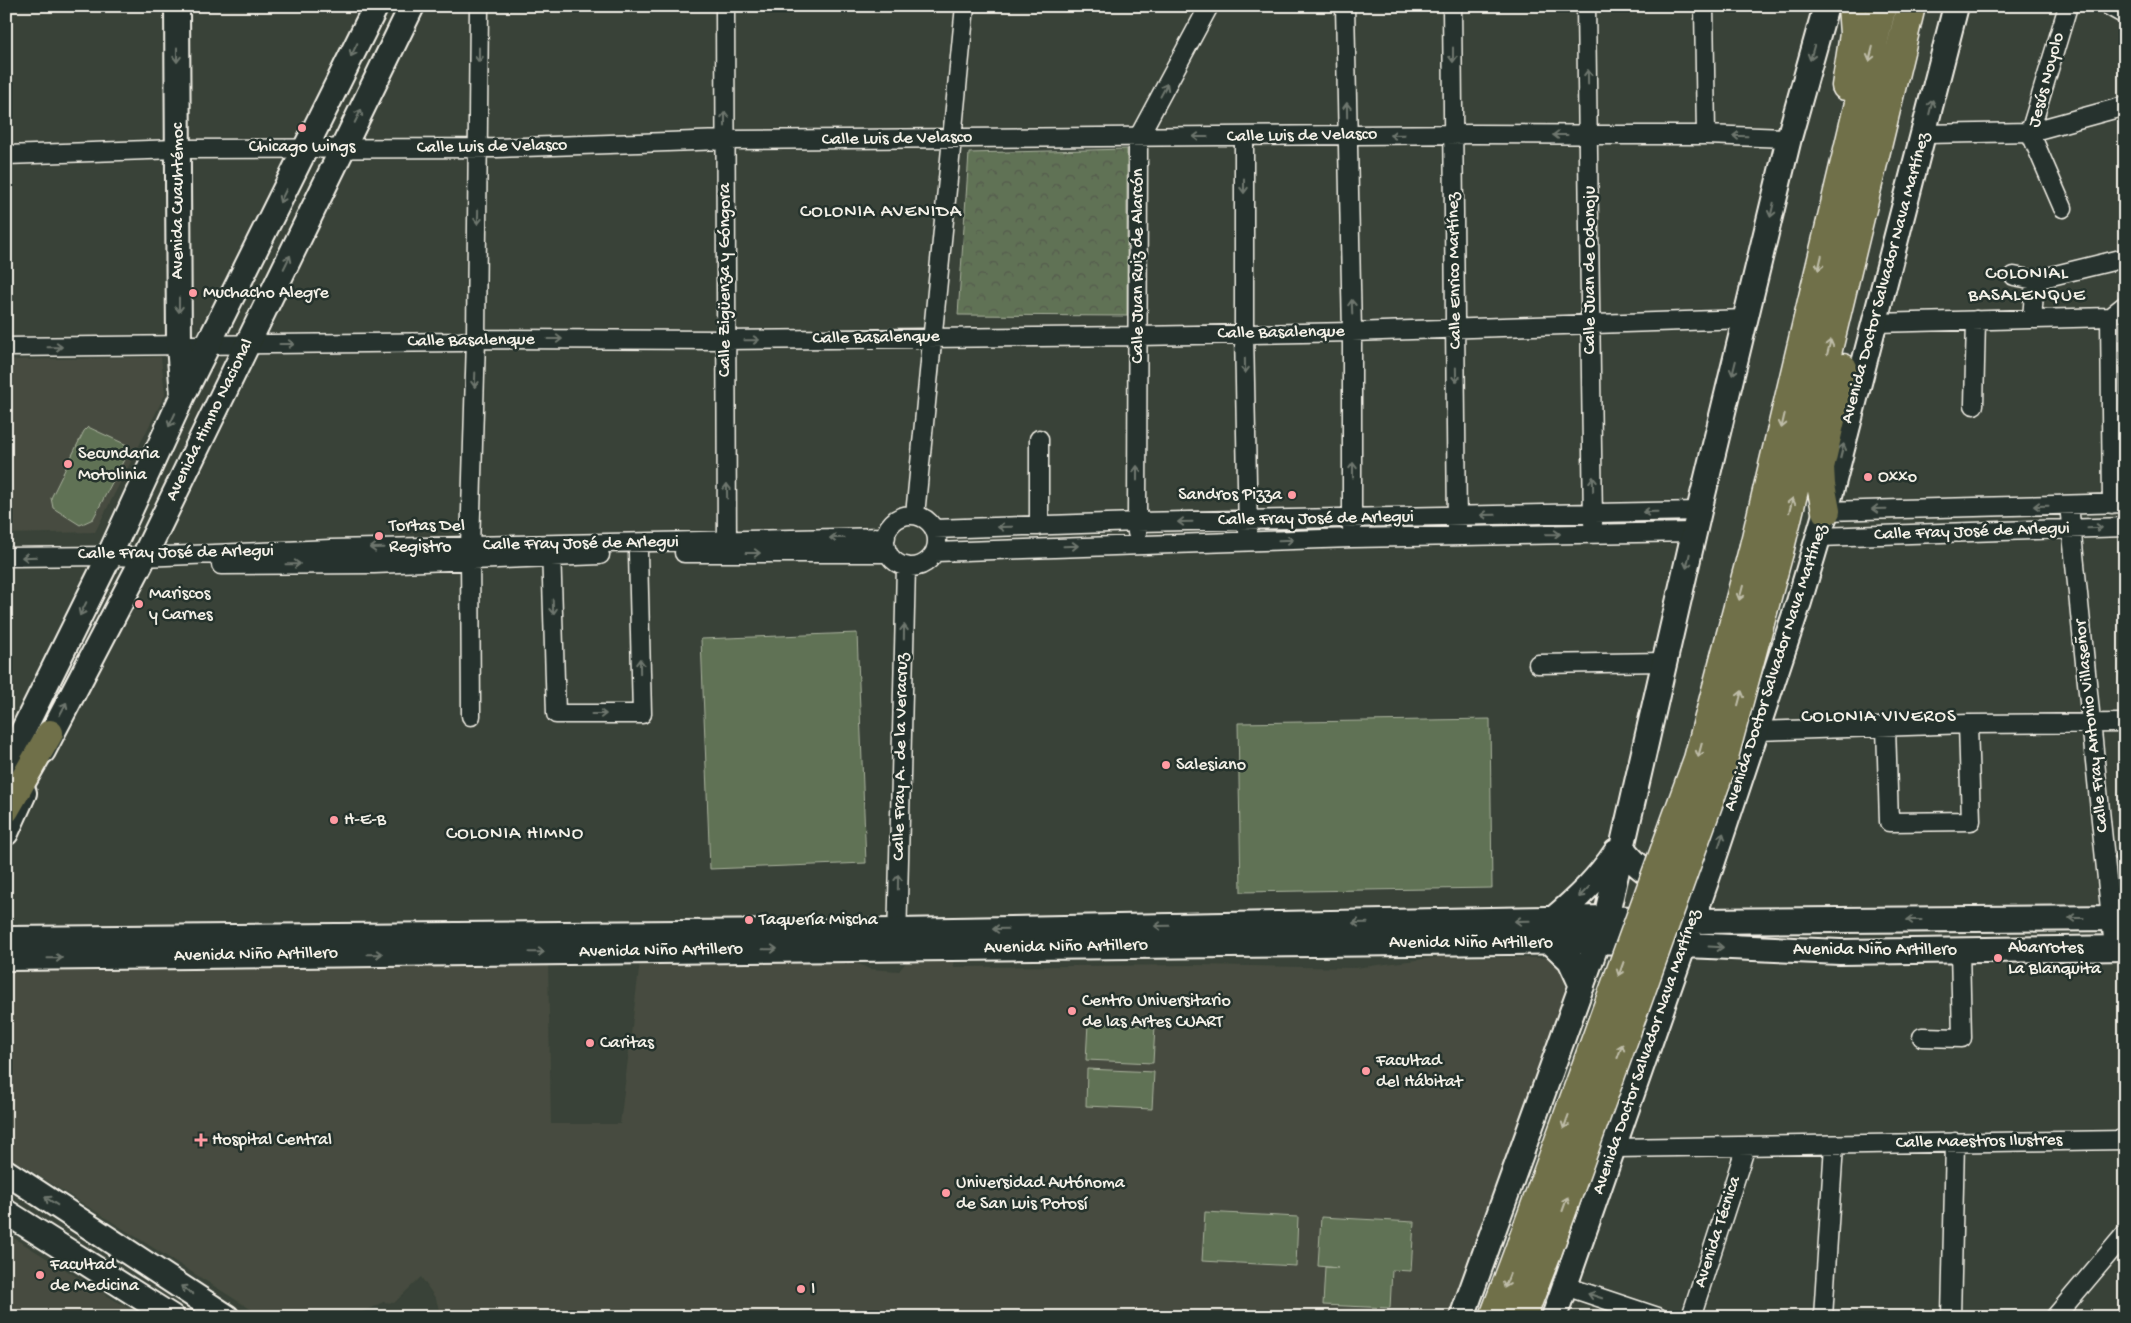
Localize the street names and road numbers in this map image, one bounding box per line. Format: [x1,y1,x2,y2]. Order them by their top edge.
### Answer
street label: Jesús Noyolo [2024,30,2070,130]
street label: Avenida Cuauhtémoc [168,122,189,279]
street label: Calle Luis de Velasco [1227,124,1377,148]
street label: Calle Luis de Velasco [822,127,972,151]
street label: Avenida Doctor Salvador Nava Martínez [1837,129,1935,426]
street label: Calle Luis de Velasco [417,135,567,159]
street label: Calle Juan Ruiz de Alarcón [1128,168,1149,364]
street label: Calle Zigüenza y Góngora [715,182,736,377]
street label: Calle Juan de Odonoju [1580,185,1601,354]
street label: Calle Enrico Martínez [1443,191,1467,350]
street label: Calle Basalenque [1217,321,1346,345]
street label: Calle Basalenque [812,326,941,350]
street label: Calle Basalenque [407,329,536,353]
street label: Avenida Himno Nacional [162,335,258,505]
street label: Calle Fray José de Arlegui [1218,507,1414,531]
street label: Calle Fray José de Arlegui [1874,518,2070,546]
street label: Avenida Doctor Salvador Nava Martínez [1720,521,1833,814]
street label: Calle Fray José de Arlegui [483,532,679,556]
street label: Calle Fray José de Arlegui [78,541,274,565]
street label: Calle Fray Antonio Villaseñor [2070,617,2114,833]
street label: Calle Fray A. de la Veracruz [889,652,913,861]
street label: Avenida Doctor Salvador Nava Martínez [1588,906,1706,1197]
street label: Avenida Niño Artillero [1389,933,1553,954]
street label: Avenida Niño Artillero [984,935,1148,959]
street label: Avenida Niño Artillero [579,939,743,963]
street label: Avenida Niño Artillero [1793,940,1957,961]
street label: Avenida Niño Artillero [174,943,338,967]
street label: Calle Maestros Ilustres [1896,1130,2064,1154]
street label: Avenida Técnica [1690,1173,1746,1290]

